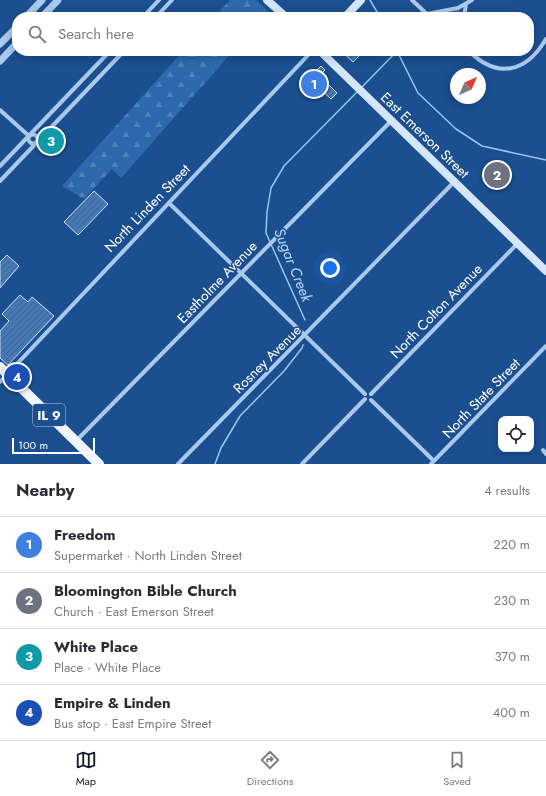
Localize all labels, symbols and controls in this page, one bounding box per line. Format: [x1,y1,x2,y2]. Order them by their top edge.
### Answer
search box [12,12,534,56]
icon: search [26,23,48,45]
text: Search here [58,23,134,45]
north arrow [450,68,486,104]
pin: 1 [301,69,327,99]
street label: East Emerson Street [376,87,474,183]
pin: 3 [38,126,64,156]
street label: North Linden Street [100,159,195,257]
pin: 2 [484,160,510,190]
water label: Sugar Creek [268,225,318,306]
street label: Eastholme Avenue [172,236,262,328]
your location [320,258,340,278]
street label: North Colton Avenue [385,259,487,363]
street label: Rosney Avenue [228,320,306,398]
street label: North State Street [438,353,525,442]
pin: 4 [4,362,30,392]
road number: IL 9 [33,404,65,426]
map controls [498,416,534,452]
button: locate [498,416,534,452]
scale bar [12,436,95,455]
text: 100 m [18,437,48,453]
text: Nearby [16,478,74,502]
text: 4 results [484,481,530,500]
text: Freedom [54,524,116,546]
text: 1 [26,535,32,554]
text: 220 m [493,535,530,554]
text: Supermarket · North Linden Street [54,546,242,565]
text: Bloomington Bible Church [54,580,237,602]
text: 2 [25,591,33,610]
text: 230 m [494,591,530,610]
text: Church · East Emerson Street [54,602,214,621]
text: White Place [54,636,138,658]
text: 3 [25,647,33,666]
text: 370 m [494,647,530,666]
text: Place · White Place [54,658,161,677]
text: Empire & Linden [54,692,171,714]
text: 4 [24,703,34,722]
text: 400 m [493,703,530,722]
text: Bus stop · East Empire Street [54,714,211,733]
tab: Map [75,749,97,789]
tab: Directions [247,749,293,789]
tab: Saved [443,749,471,789]

